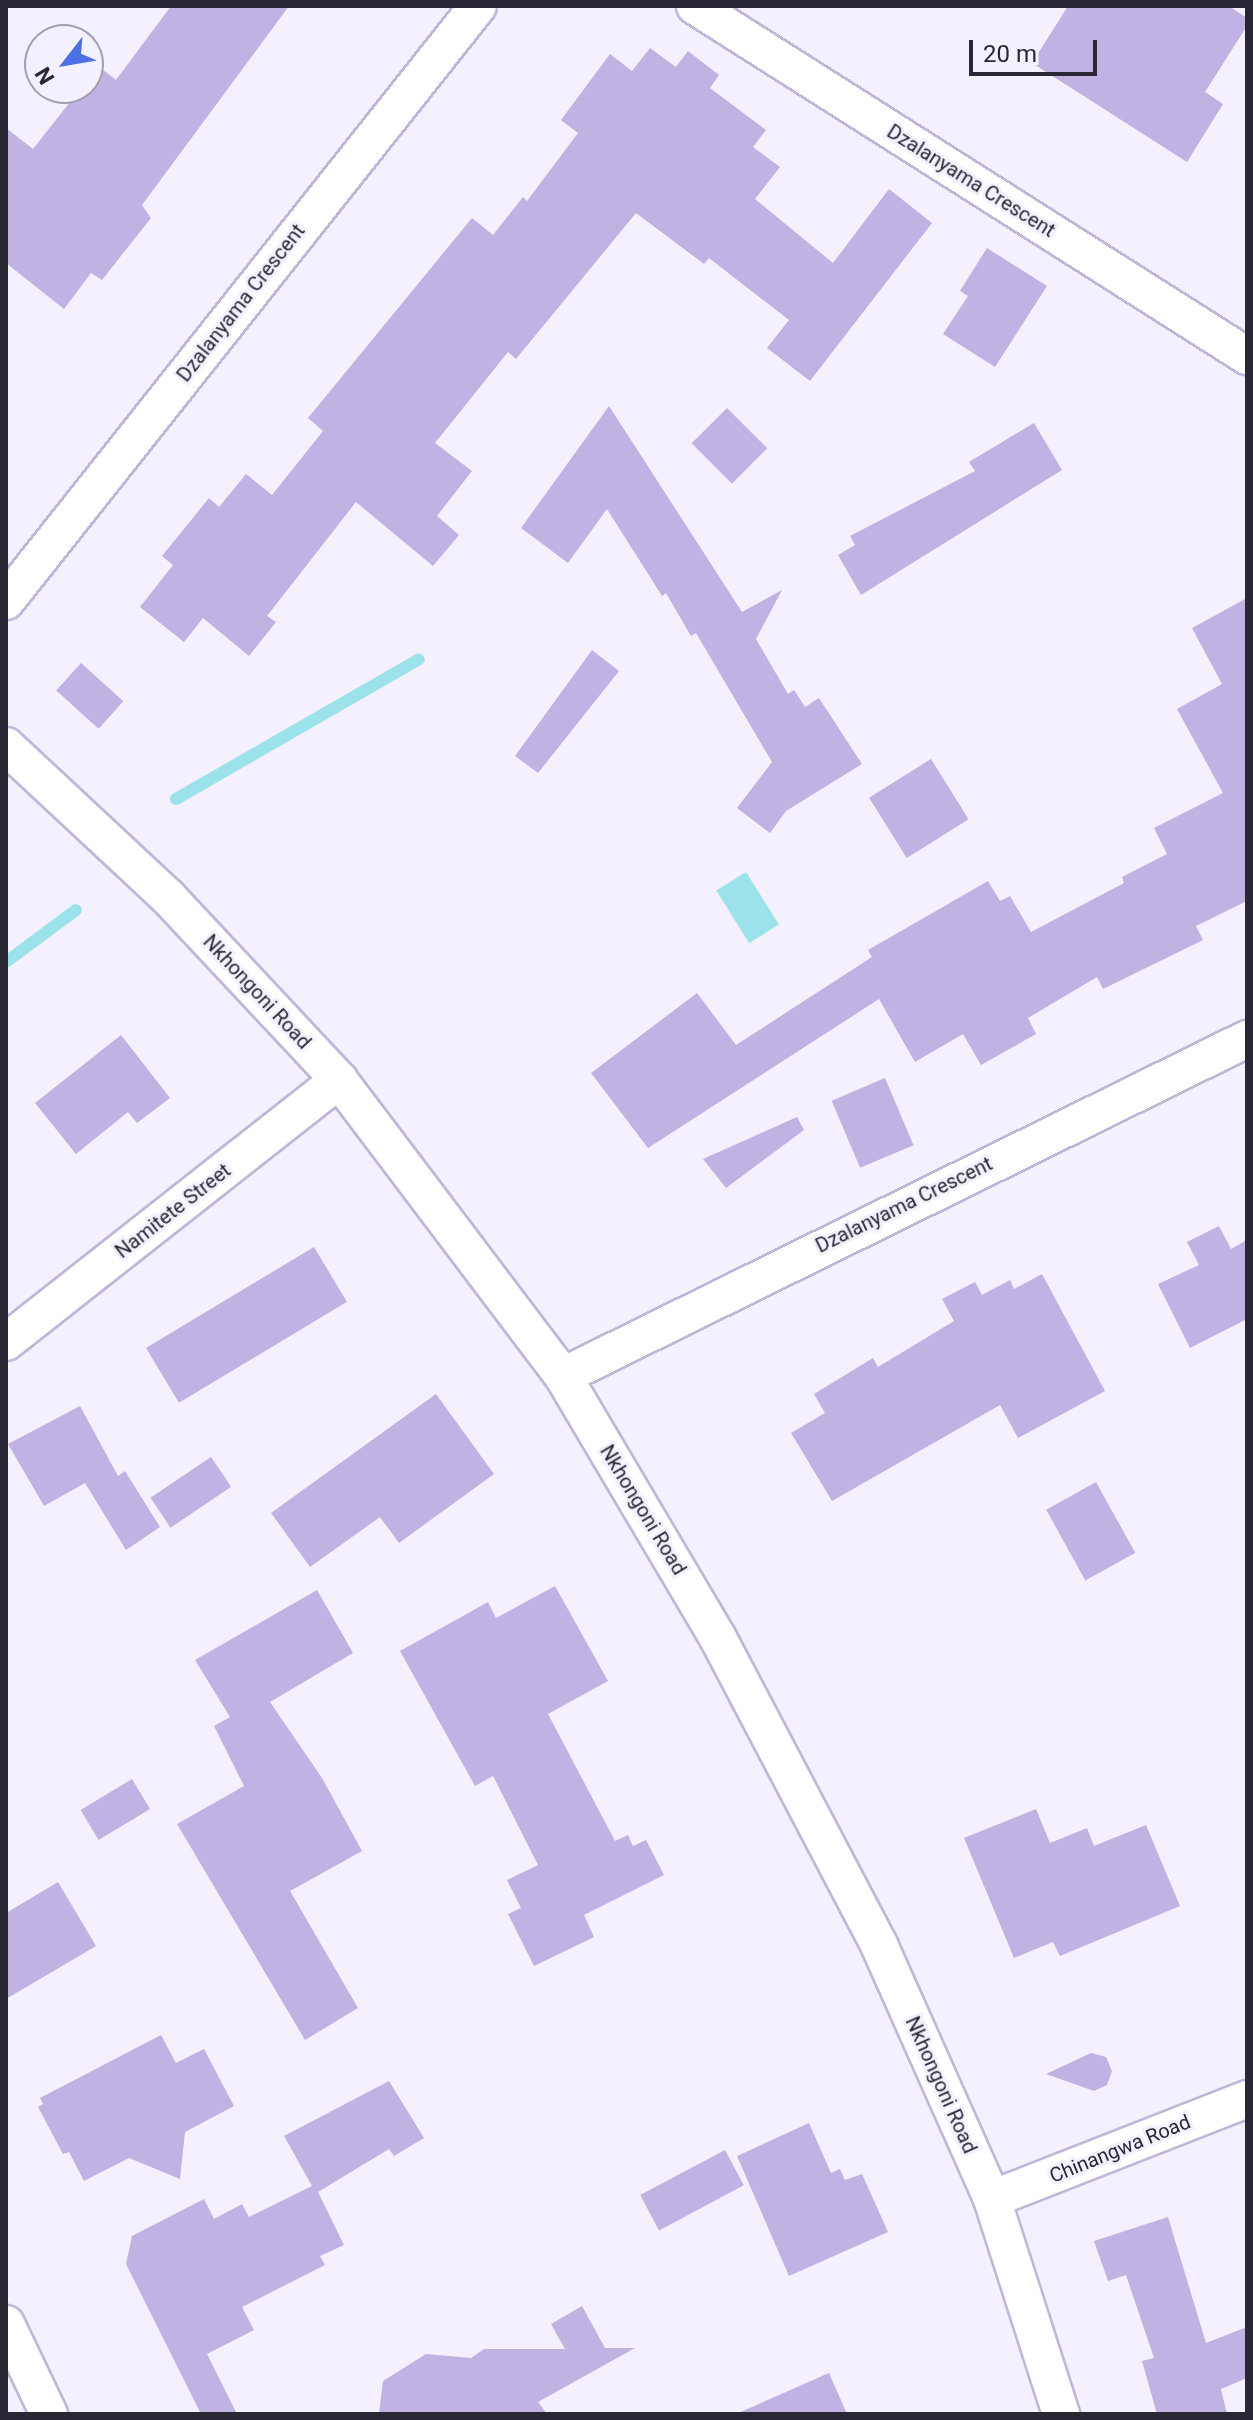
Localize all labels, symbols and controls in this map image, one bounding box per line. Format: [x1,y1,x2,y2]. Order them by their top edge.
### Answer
north arrow [24,24,104,104]
scale bar [973,24,1101,74]
text: 20 m [983,40,1037,68]
text: N [30,62,59,89]
street label: Dzalanyama Crescent [883,120,1059,242]
street label: Dzalanyama Crescent [172,219,310,387]
street label: Nkhongoni Road [198,930,316,1054]
street label: Dzalanyama Crescent [812,1152,996,1258]
street label: Namitete Street [111,1159,235,1263]
street label: Nkhongoni Road [595,1441,691,1579]
street label: Nkhongoni Road [900,2013,982,2157]
street label: Chinangwa Road [1046,2110,1194,2188]

